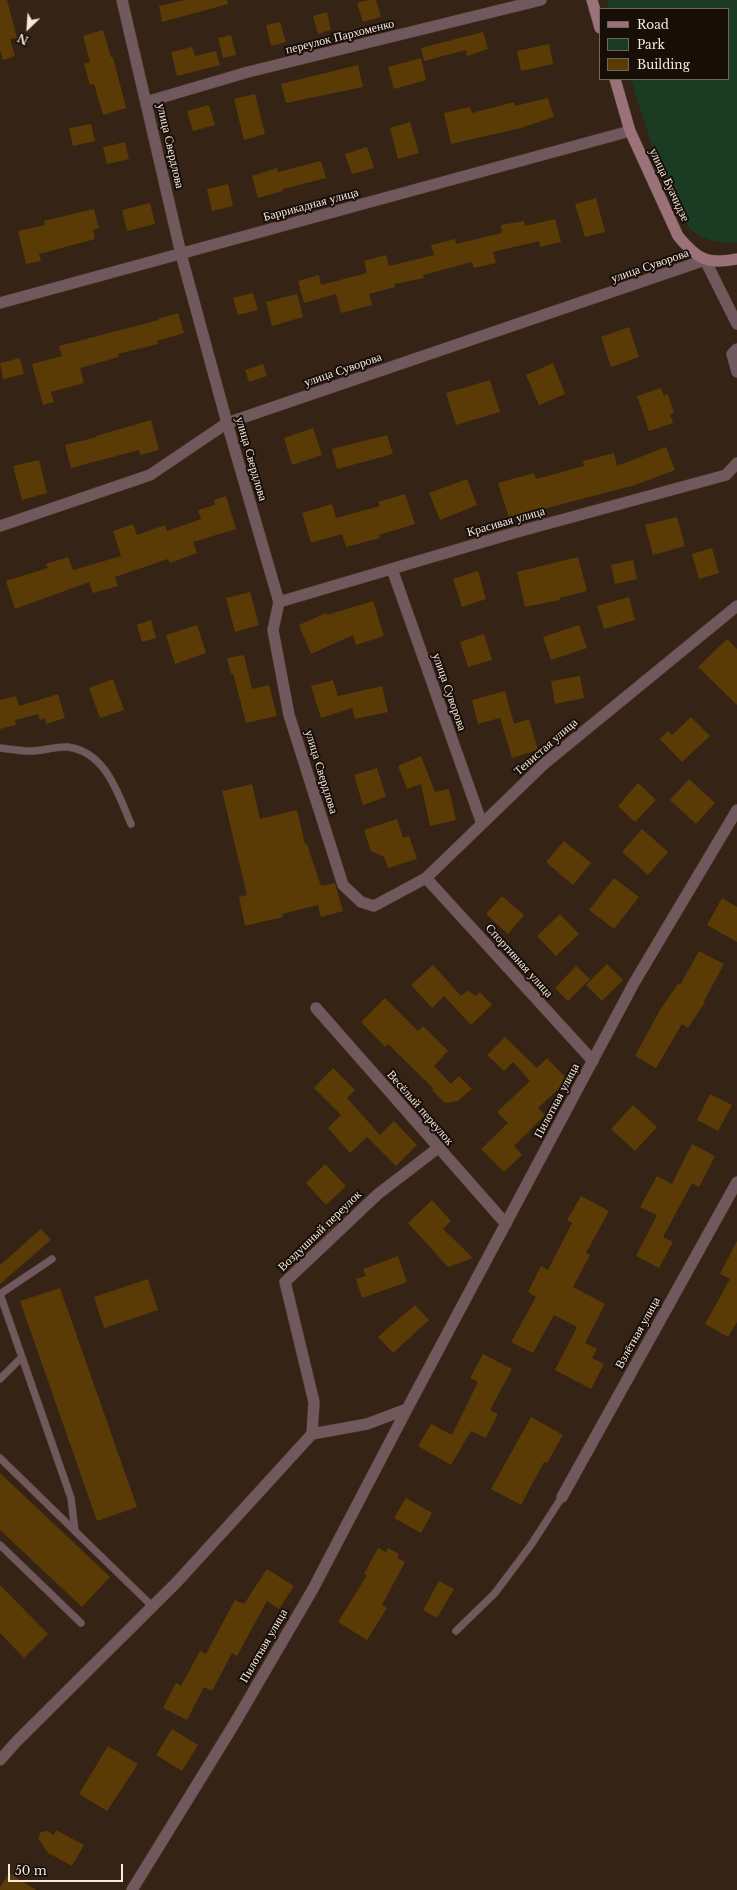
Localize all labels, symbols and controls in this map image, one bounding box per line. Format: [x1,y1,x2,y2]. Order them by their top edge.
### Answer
north arrow [8,8,48,48]
legend [599,8,729,80]
street label: переулок Пархоменко [284,17,396,57]
text: Road [637,17,669,32]
text: N [15,30,31,47]
text: Park [637,37,665,52]
text: Building [637,57,690,72]
street label: улица Свердлова [153,102,187,190]
street label: улица Буачидзе [646,146,692,224]
street label: Баррикадная улица [262,185,360,225]
street label: улица Суворова [609,246,691,286]
street label: улица Суворова [302,350,384,390]
street label: улица Свердлова [232,415,270,503]
street label: Красивая улица [465,504,547,540]
street label: улица Суворова [429,651,469,733]
street label: Тенистая улица [511,715,581,779]
street label: улица Свердлова [301,728,341,816]
street label: Спортивная улица [482,921,556,1001]
street label: Пилотная улица [531,1061,583,1141]
street label: Весёлый переулок [384,1068,456,1148]
street label: Воздушный переулок [275,1188,365,1274]
street label: Взлётная улица [612,1295,664,1371]
street label: Пилотная улица [237,1607,291,1685]
scale bar [10,1856,125,1882]
text: 50 m [15,1863,47,1878]

